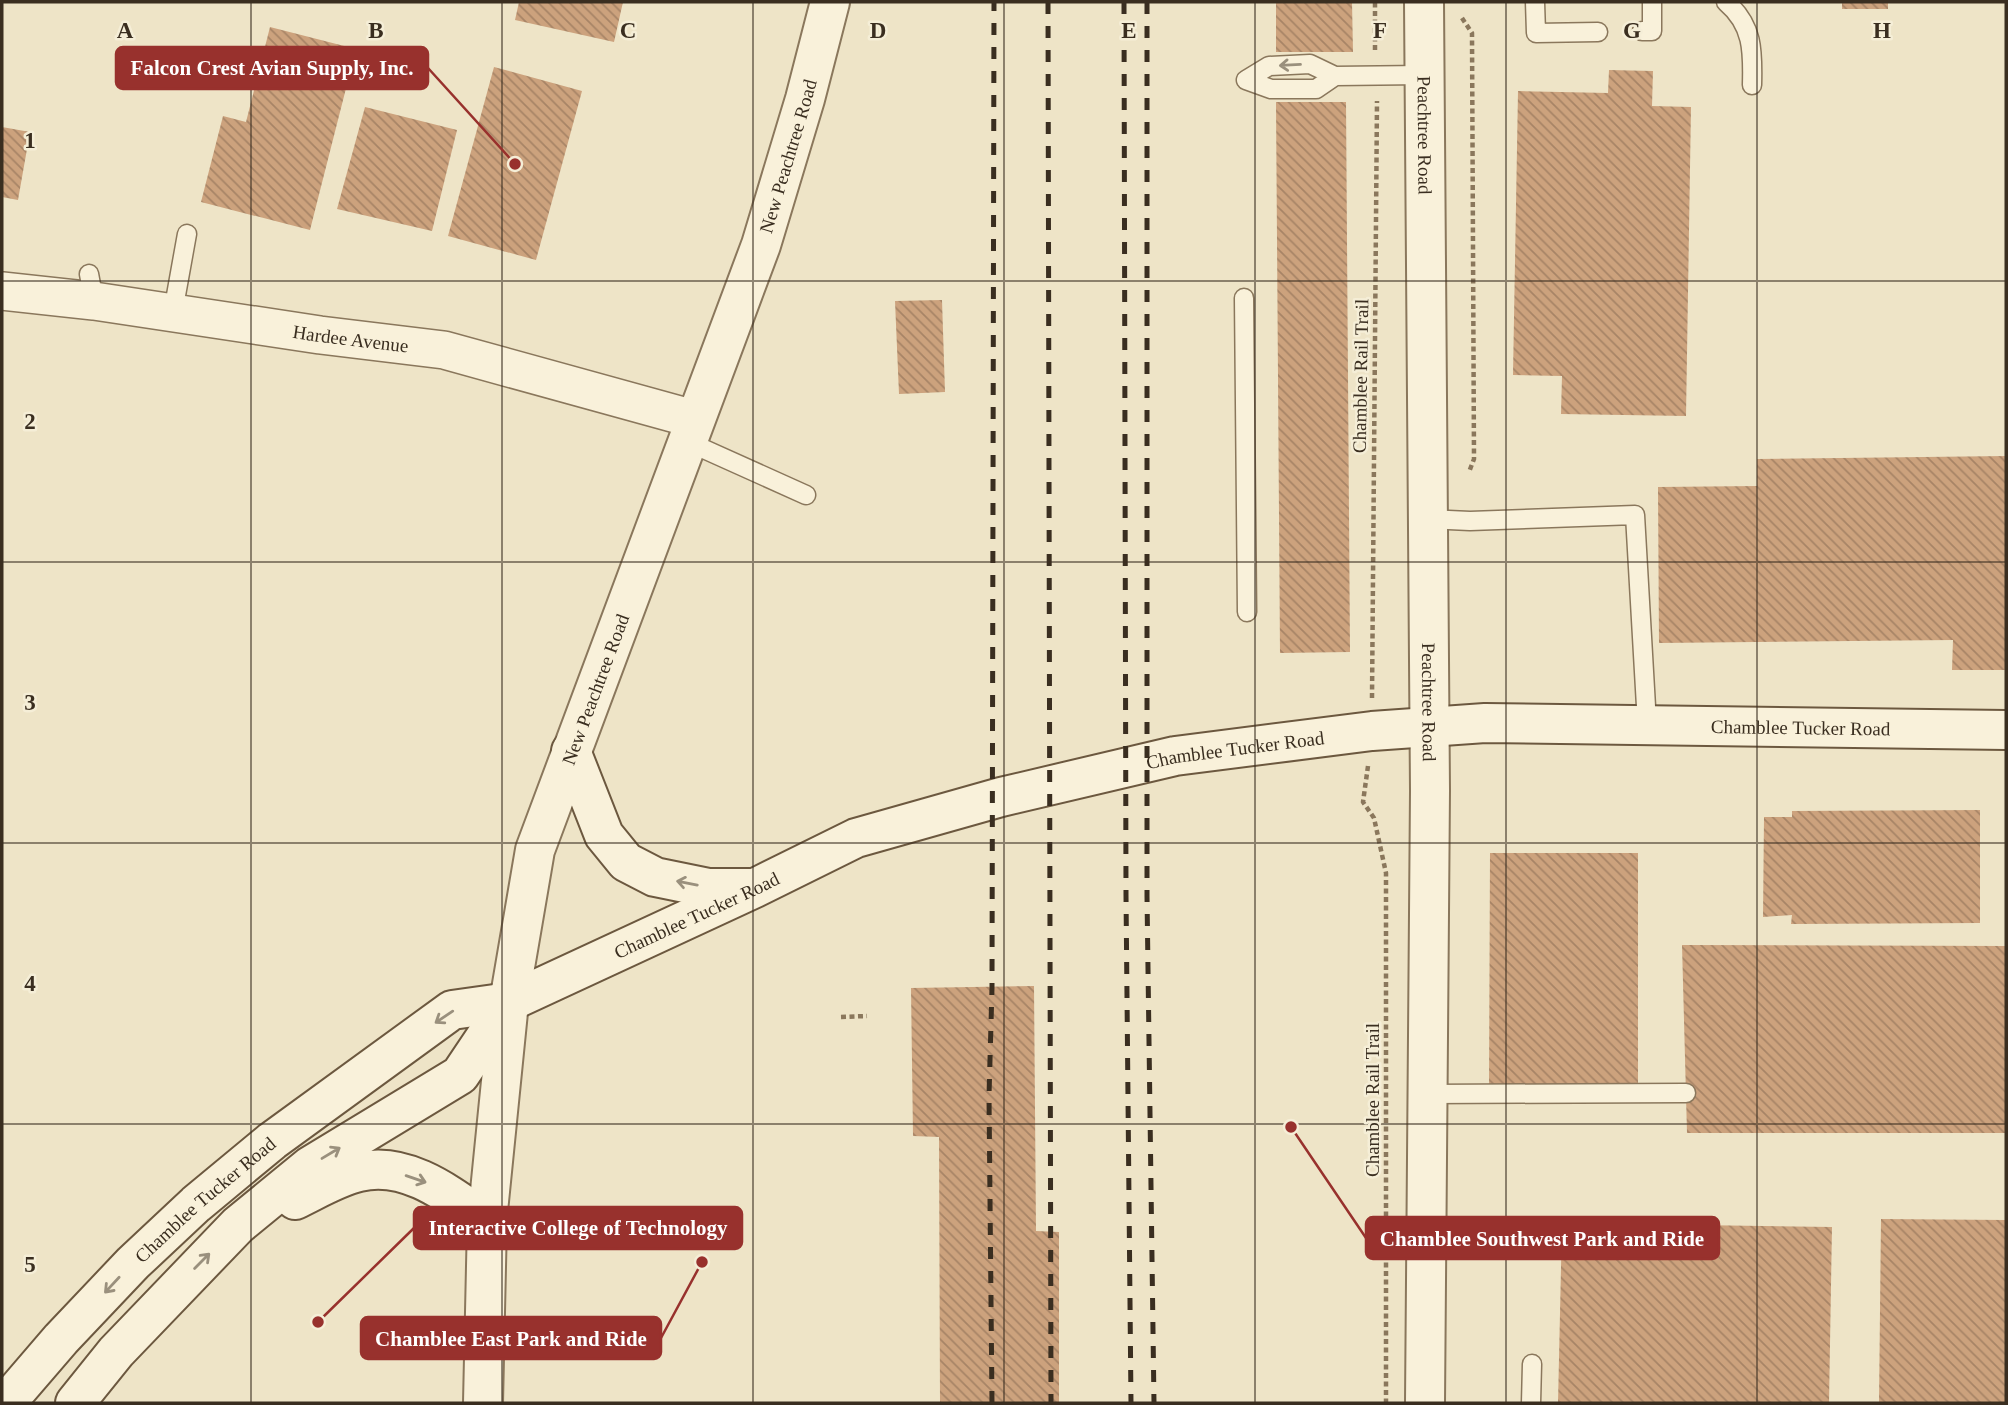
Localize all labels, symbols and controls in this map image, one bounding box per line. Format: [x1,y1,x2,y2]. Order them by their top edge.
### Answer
text: A [117,18,134,43]
text: B [368,18,384,43]
text: C [620,18,636,43]
text: D [870,18,886,43]
text: E [1121,18,1137,43]
text: F [1373,18,1387,43]
text: G [1623,18,1641,43]
text: H [1873,18,1891,43]
callout: Falcon Crest Avian Supply, Inc. [116,47,428,89]
text: Falcon Crest Avian Supply, Inc. [131,56,413,80]
one-way arrow [1279,59,1302,72]
street label: Peachtree Road [1414,76,1435,195]
street label: New Peachtree Road [755,77,821,236]
text: 1 [24,128,36,153]
street label: Chamblee Rail Trail [1349,299,1372,453]
street label: Hardee Avenue [291,321,410,357]
text: 2 [24,409,36,434]
street label: New Peachtree Road [558,611,633,768]
street label: Peachtree Road [1418,643,1440,762]
text: 3 [24,690,36,715]
street label: Chamblee Tucker Road [1711,716,1891,739]
street label: Chamblee Tucker Road [1144,727,1326,773]
street label: Chamblee Tucker Road [611,868,783,963]
one-way arrow [676,876,699,890]
text: 4 [24,971,36,996]
one-way arrow [435,1010,454,1024]
street label: Chamblee Rail Trail [1362,1023,1383,1177]
street label: Chamblee Tucker Road [131,1133,280,1267]
one-way arrow [321,1146,341,1160]
one-way arrow [405,1174,427,1186]
callout: Interactive College of Technology [414,1207,742,1249]
text: Interactive College of Technology [428,1216,728,1240]
callout: Chamblee Southwest Park and Ride [1366,1217,1719,1259]
text: Chamblee Southwest Park and Ride [1380,1227,1704,1251]
text: 5 [24,1252,36,1277]
one-way arrow [193,1253,210,1270]
one-way arrow [103,1276,120,1293]
callout: Chamblee East Park and Ride [361,1317,661,1359]
text: Chamblee East Park and Ride [375,1327,647,1351]

